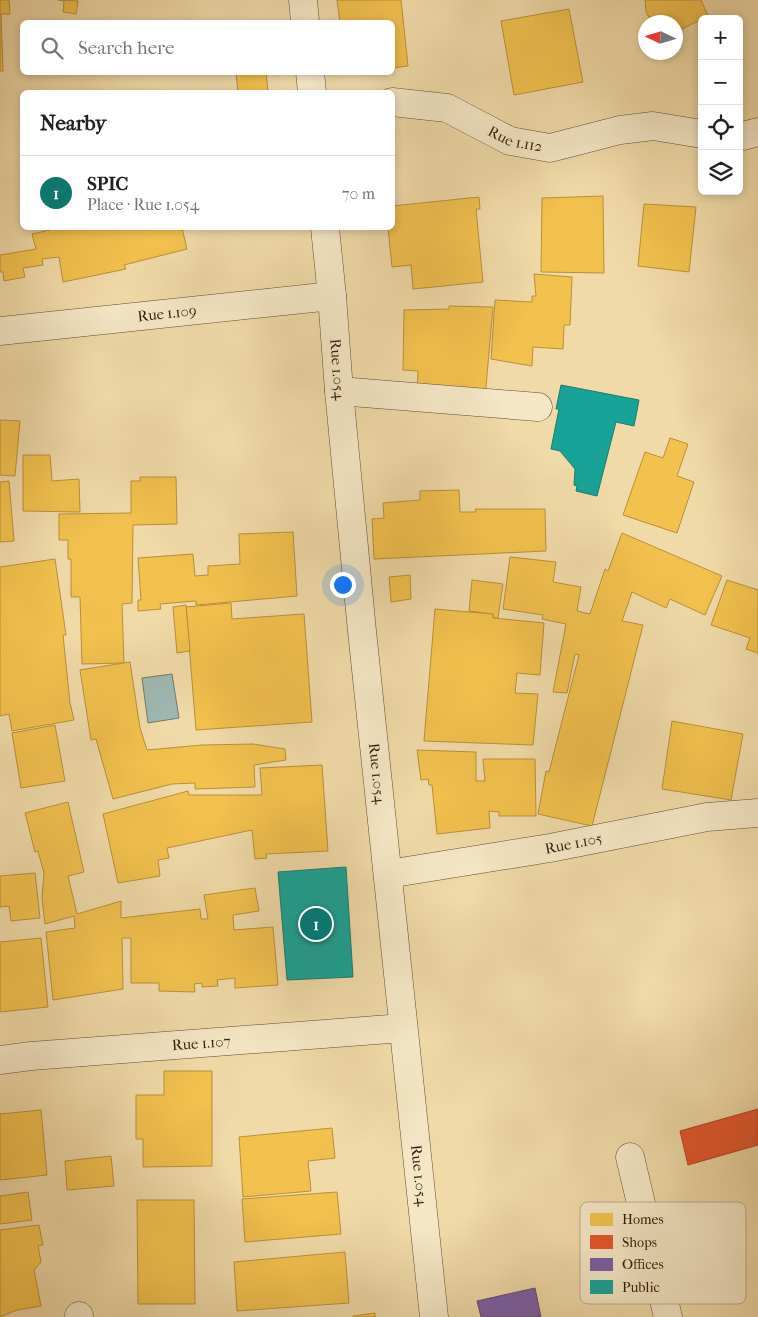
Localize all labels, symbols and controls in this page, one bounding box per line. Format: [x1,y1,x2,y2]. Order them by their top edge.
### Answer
north arrow [638,15,683,60]
map controls [698,15,743,195]
button: + [698,15,743,60]
search box [20,20,395,75]
icon: search [38,34,66,62]
text: Search here [78,37,174,59]
button: − [698,60,743,105]
button: locate [698,105,743,150]
text: Nearby [40,111,106,135]
street label: Rue 1.112 [485,122,544,156]
button: layers [698,150,743,195]
text: SPIC [87,173,128,195]
text: 1 [53,184,59,203]
text: 70 m [342,184,375,203]
text: Place · Rue 1.054 [87,195,199,214]
street label: Rue 1.109 [137,301,198,325]
street label: Rue 1.054 [326,338,349,402]
your location [330,572,356,598]
street label: Rue 1.054 [365,742,389,806]
street label: Rue 1.105 [543,829,604,858]
pin: 1 [300,905,332,943]
street label: Rue 1.107 [171,1032,231,1054]
street label: Rue 1.054 [407,1144,431,1208]
legend [580,1202,746,1304]
text: Homes [622,1211,664,1228]
text: Shops [622,1234,657,1251]
text: Offices [622,1256,664,1273]
text: Public [622,1279,660,1296]

